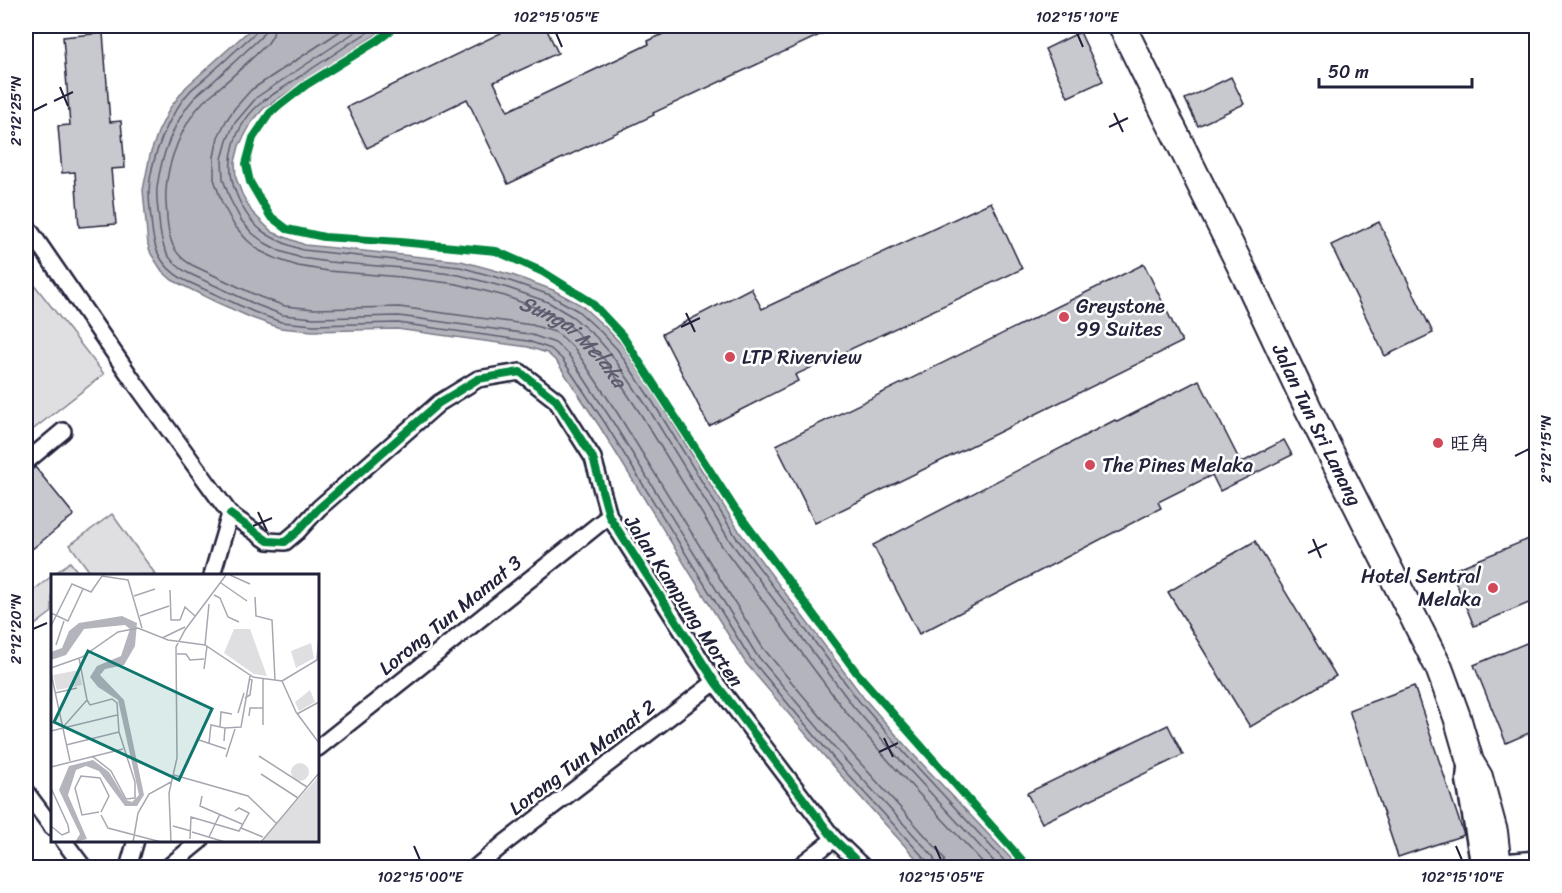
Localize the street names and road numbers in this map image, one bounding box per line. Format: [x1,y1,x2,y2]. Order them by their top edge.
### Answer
street label: Jalan Tun Sri Lanang [1262,337,1372,512]
street label: Jalan Kampung Morten [614,507,753,695]
street label: Lorong Tun Mamat 3 [371,546,530,685]
street label: Lorong Tun Mamat 2 [501,690,664,825]

